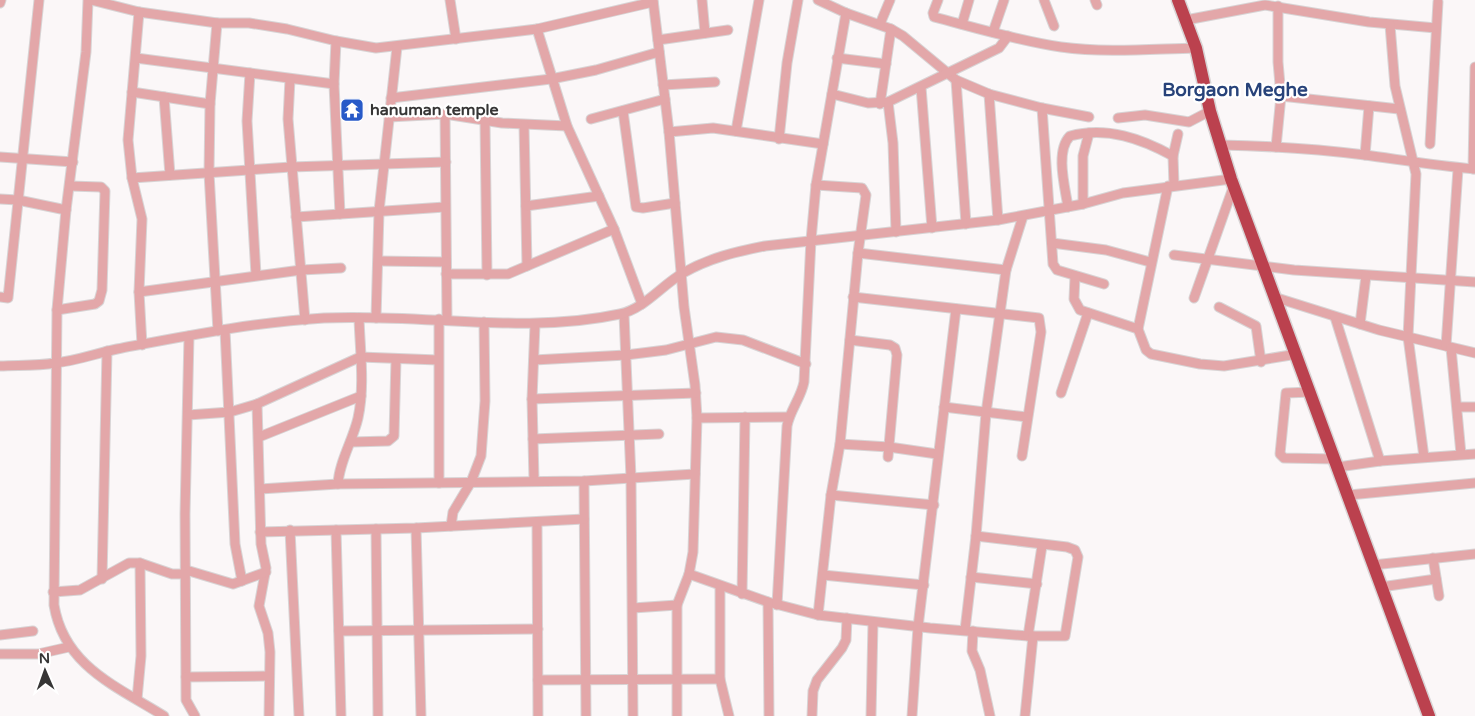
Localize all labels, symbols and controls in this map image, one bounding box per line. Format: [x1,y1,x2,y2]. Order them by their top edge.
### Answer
district label: Borgaon Meghe [1162,79,1308,102]
temple icon: hanuman temple [339,97,365,123]
place label: hanuman temple [370,100,499,120]
north arrow [20,646,70,696]
text: N [39,650,50,667]

